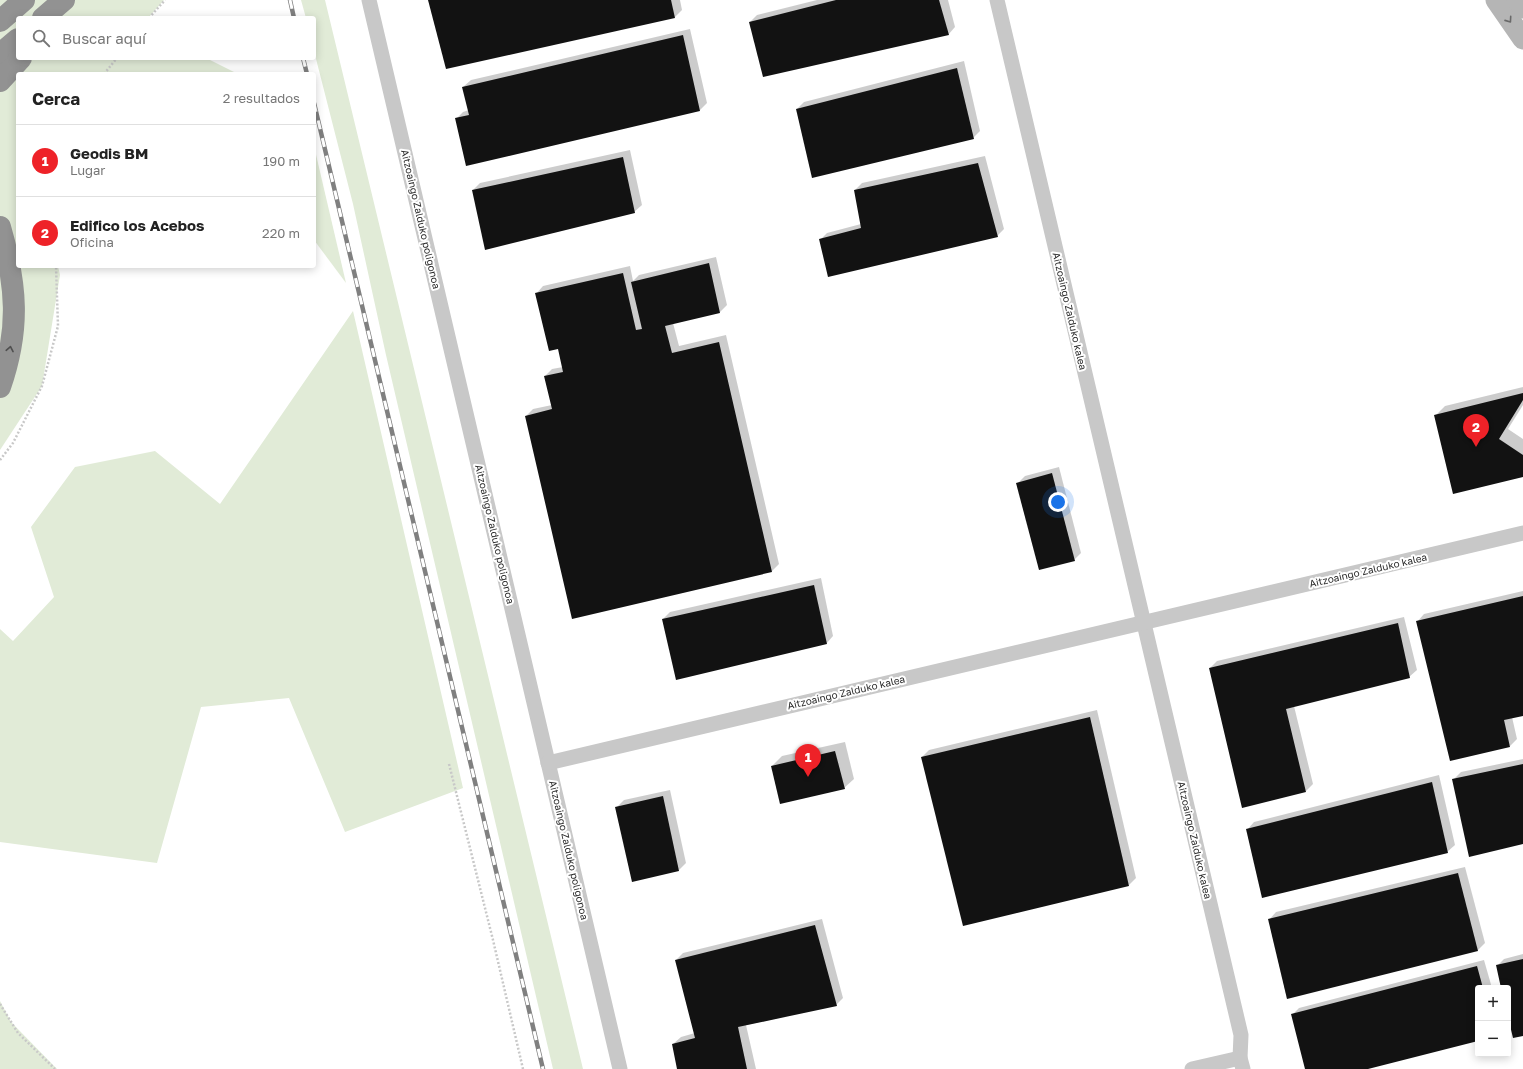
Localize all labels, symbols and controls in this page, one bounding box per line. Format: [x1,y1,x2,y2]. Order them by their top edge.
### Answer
one-way arrow [1504,15,1511,22]
search box [16,16,316,60]
icon: search [30,27,52,49]
text: Buscar aquí [62,29,146,47]
text: Cerca [32,88,80,109]
text: 2 resultados [223,90,300,106]
text: Geodis BM [70,144,148,162]
street label: Aitzoaingo Zalduko poligonoa [399,148,443,290]
text: 1 [42,153,48,169]
text: 190 m [263,153,300,169]
text: Lugar [70,162,105,178]
text: Edifico los Acebos [70,216,204,234]
text: 2 [41,225,49,241]
text: 220 m [262,225,300,241]
text: Oficina [70,234,114,250]
street label: Aitzoaingo Zalduko kalea [1051,251,1089,371]
one-way arrow [6,346,14,353]
pin: 2 [1463,414,1489,447]
street label: Aitzoaingo Zalduko poligonoa [473,463,517,605]
your location [1048,492,1068,512]
street label: Aitzoaingo Zalduko kalea [1308,551,1428,589]
street label: Aitzoaingo Zalduko kalea [786,673,906,711]
pin: 1 [795,744,821,777]
street label: Aitzoaingo Zalduko poligonoa [547,779,591,921]
street label: Aitzoaingo Zalduko kalea [1176,780,1214,900]
map controls [1475,985,1511,1057]
button: + [1475,985,1511,1021]
button: − [1475,1021,1511,1057]

